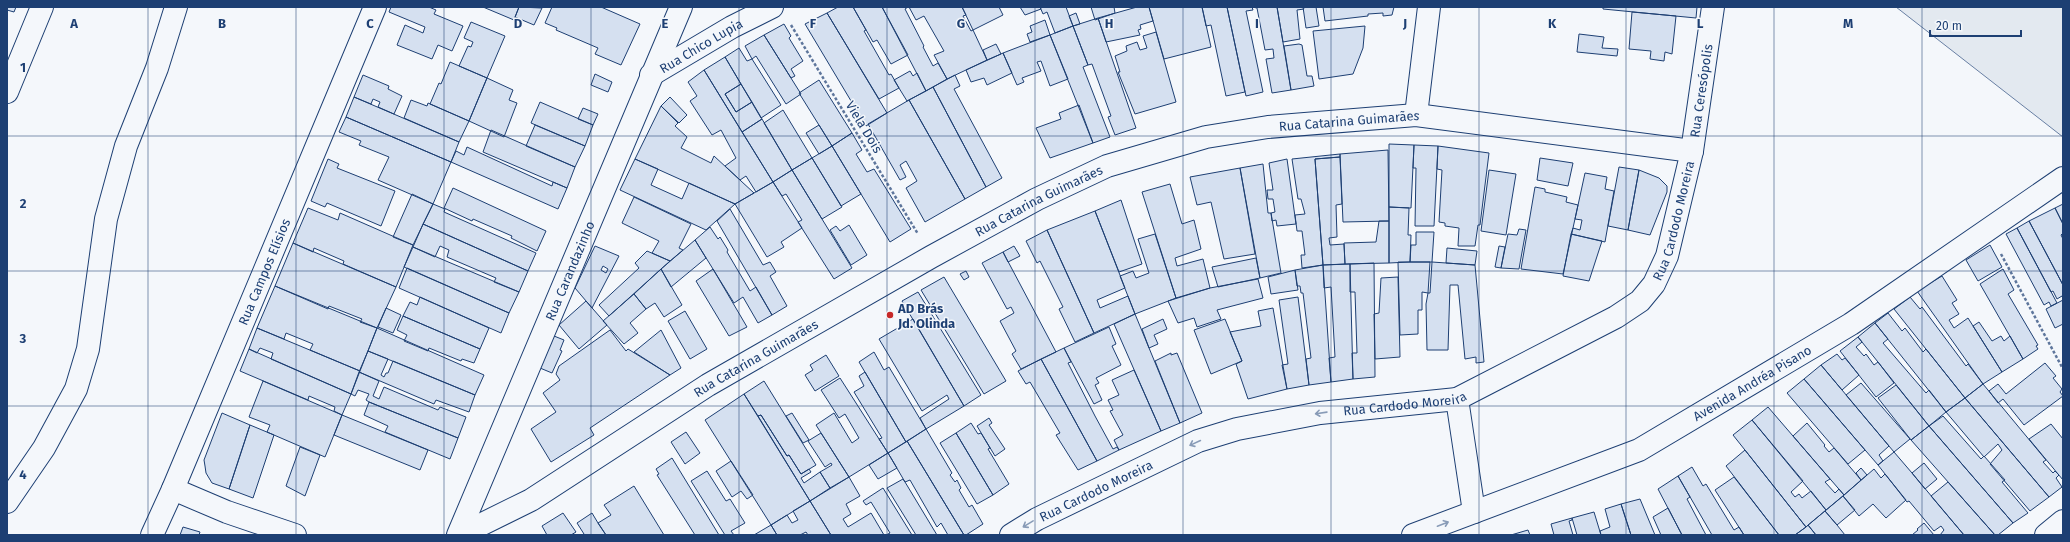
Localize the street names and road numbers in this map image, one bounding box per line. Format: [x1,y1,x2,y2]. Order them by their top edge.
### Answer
street label: Rua Chico Lupia [657,15,745,76]
street label: Rua Ceresópolis [1687,43,1715,138]
street label: Viela Dois [843,98,885,156]
street label: Rua Catarina Guimarães [1278,107,1421,134]
street label: Rua Cardodo Moreira [1649,159,1697,283]
street label: Rua Catarina Guimarães [972,162,1105,239]
street label: Rua Campos Elísios [235,216,293,327]
street label: Rua Carandazinho [542,219,597,323]
street label: Rua Catarina Guimarães [691,316,820,400]
street label: Avenida Andréa Pisano [1690,342,1814,424]
street label: Rua Cardodo Moreira [1342,388,1469,418]
street label: Rua Cardodo Moreira [1037,457,1155,524]

